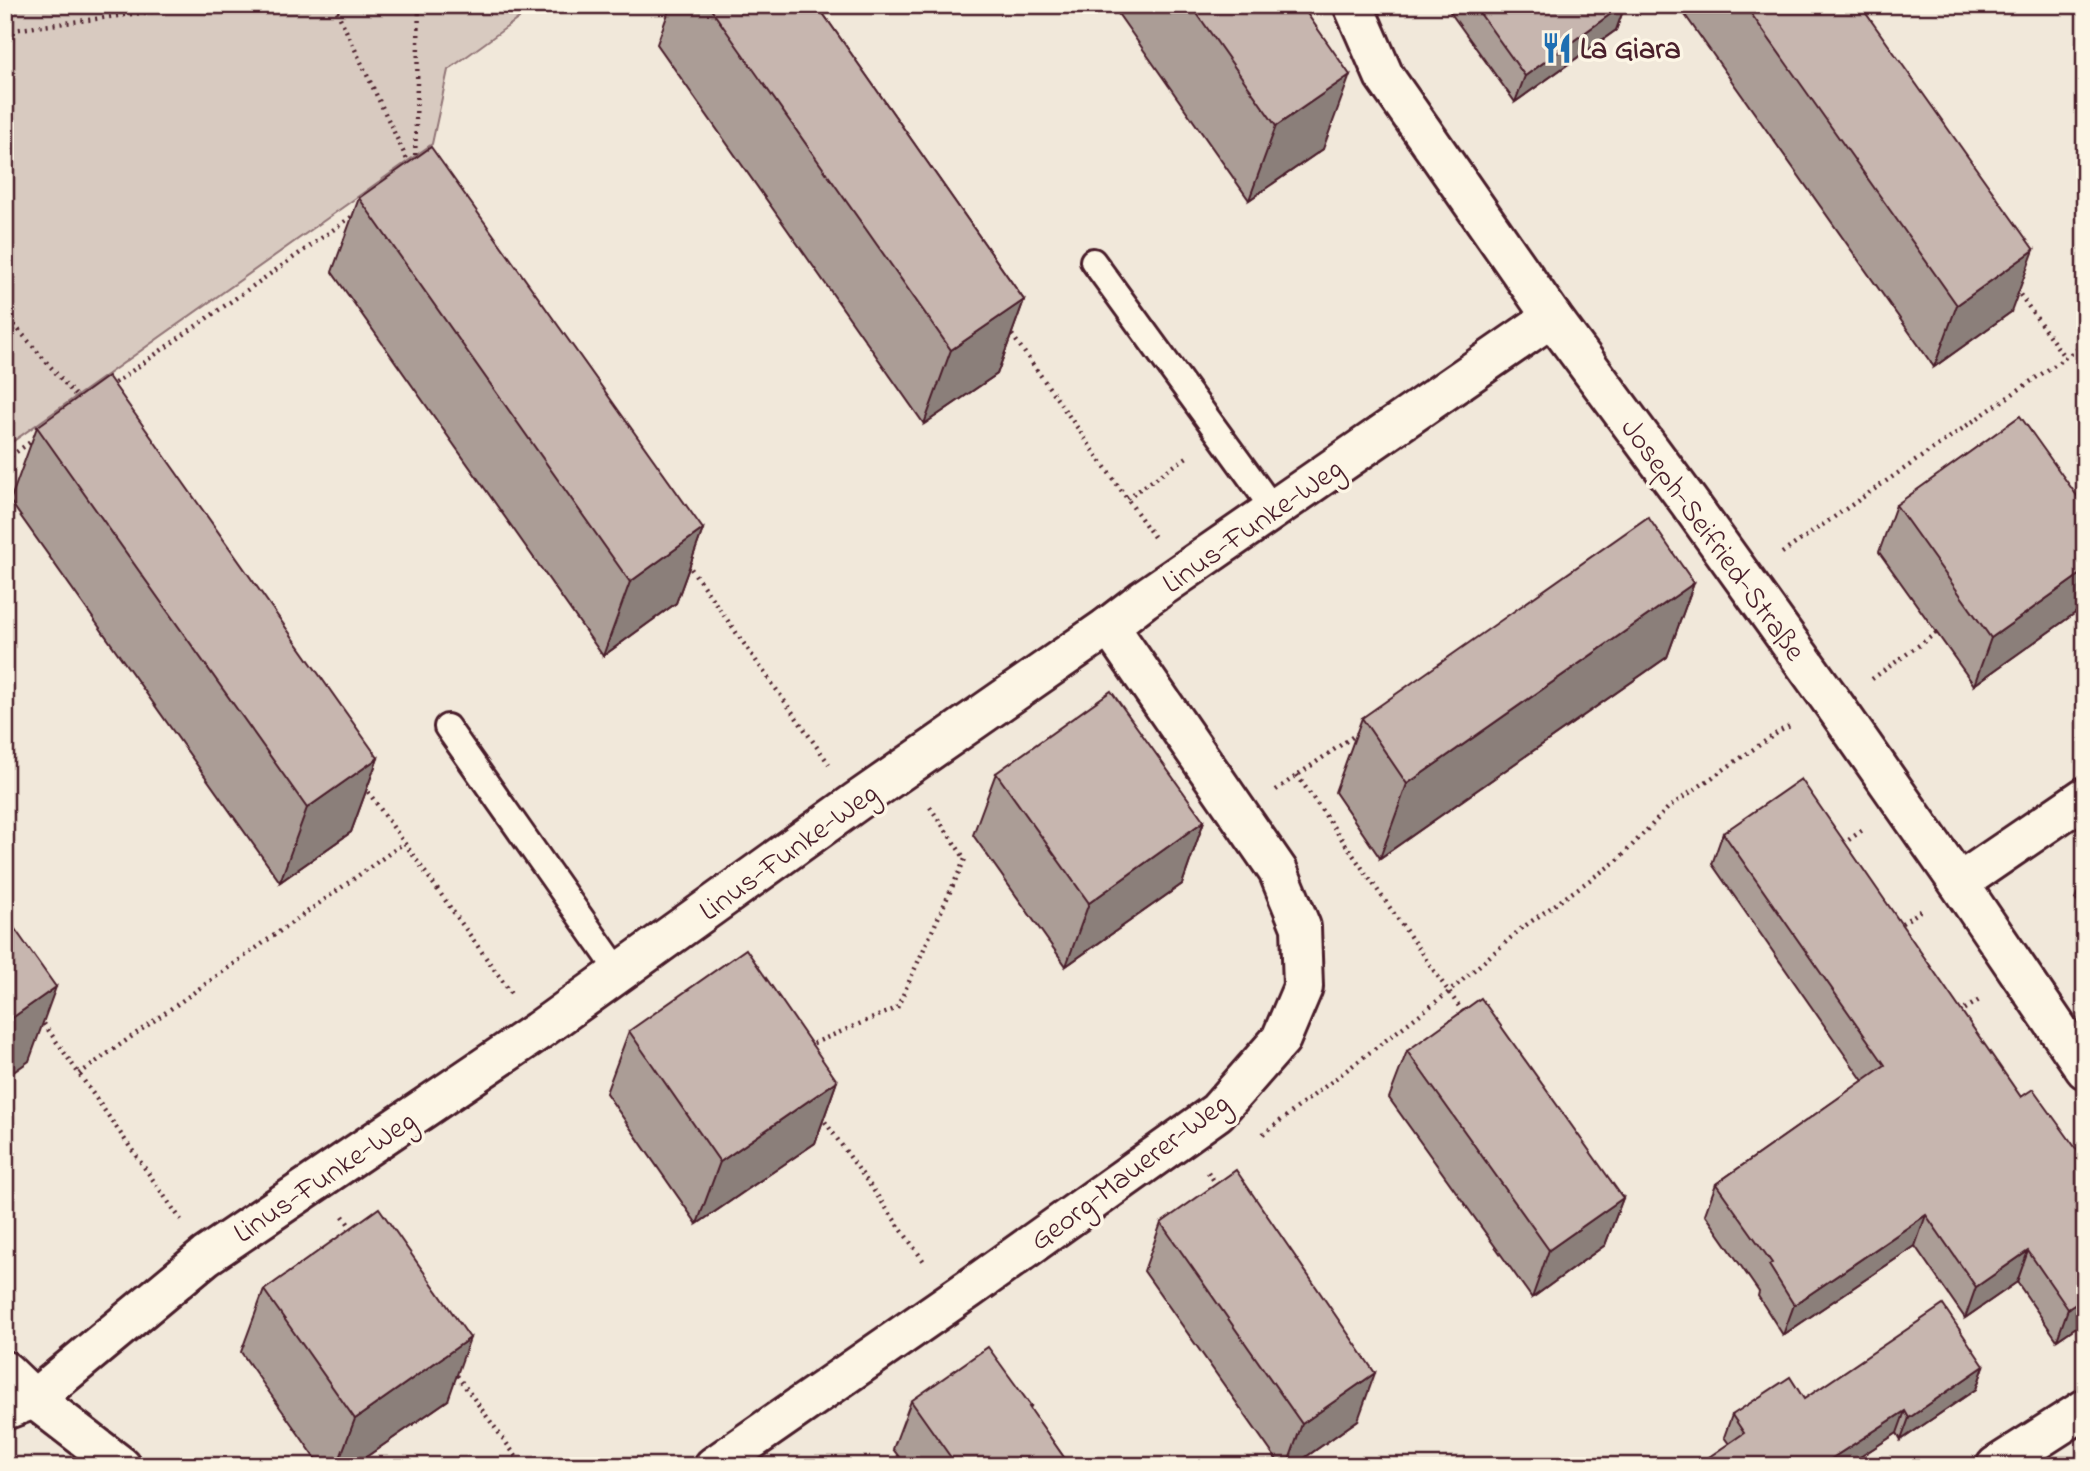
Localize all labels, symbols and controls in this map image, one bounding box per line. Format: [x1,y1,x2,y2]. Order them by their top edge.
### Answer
place label: La Giara [1580,29,1681,73]
restaurant icon: La Giara [1540,31,1574,65]
street label: Joseph-Seifried-Straße [1608,410,1815,672]
street label: Linus-Funke-Weg [1154,449,1353,606]
street label: Linus-Funke-Weg [691,773,888,934]
street label: Georg-Mauerer-Weg [1022,1084,1240,1263]
street label: Linus-Funke-Weg [225,1101,426,1256]

